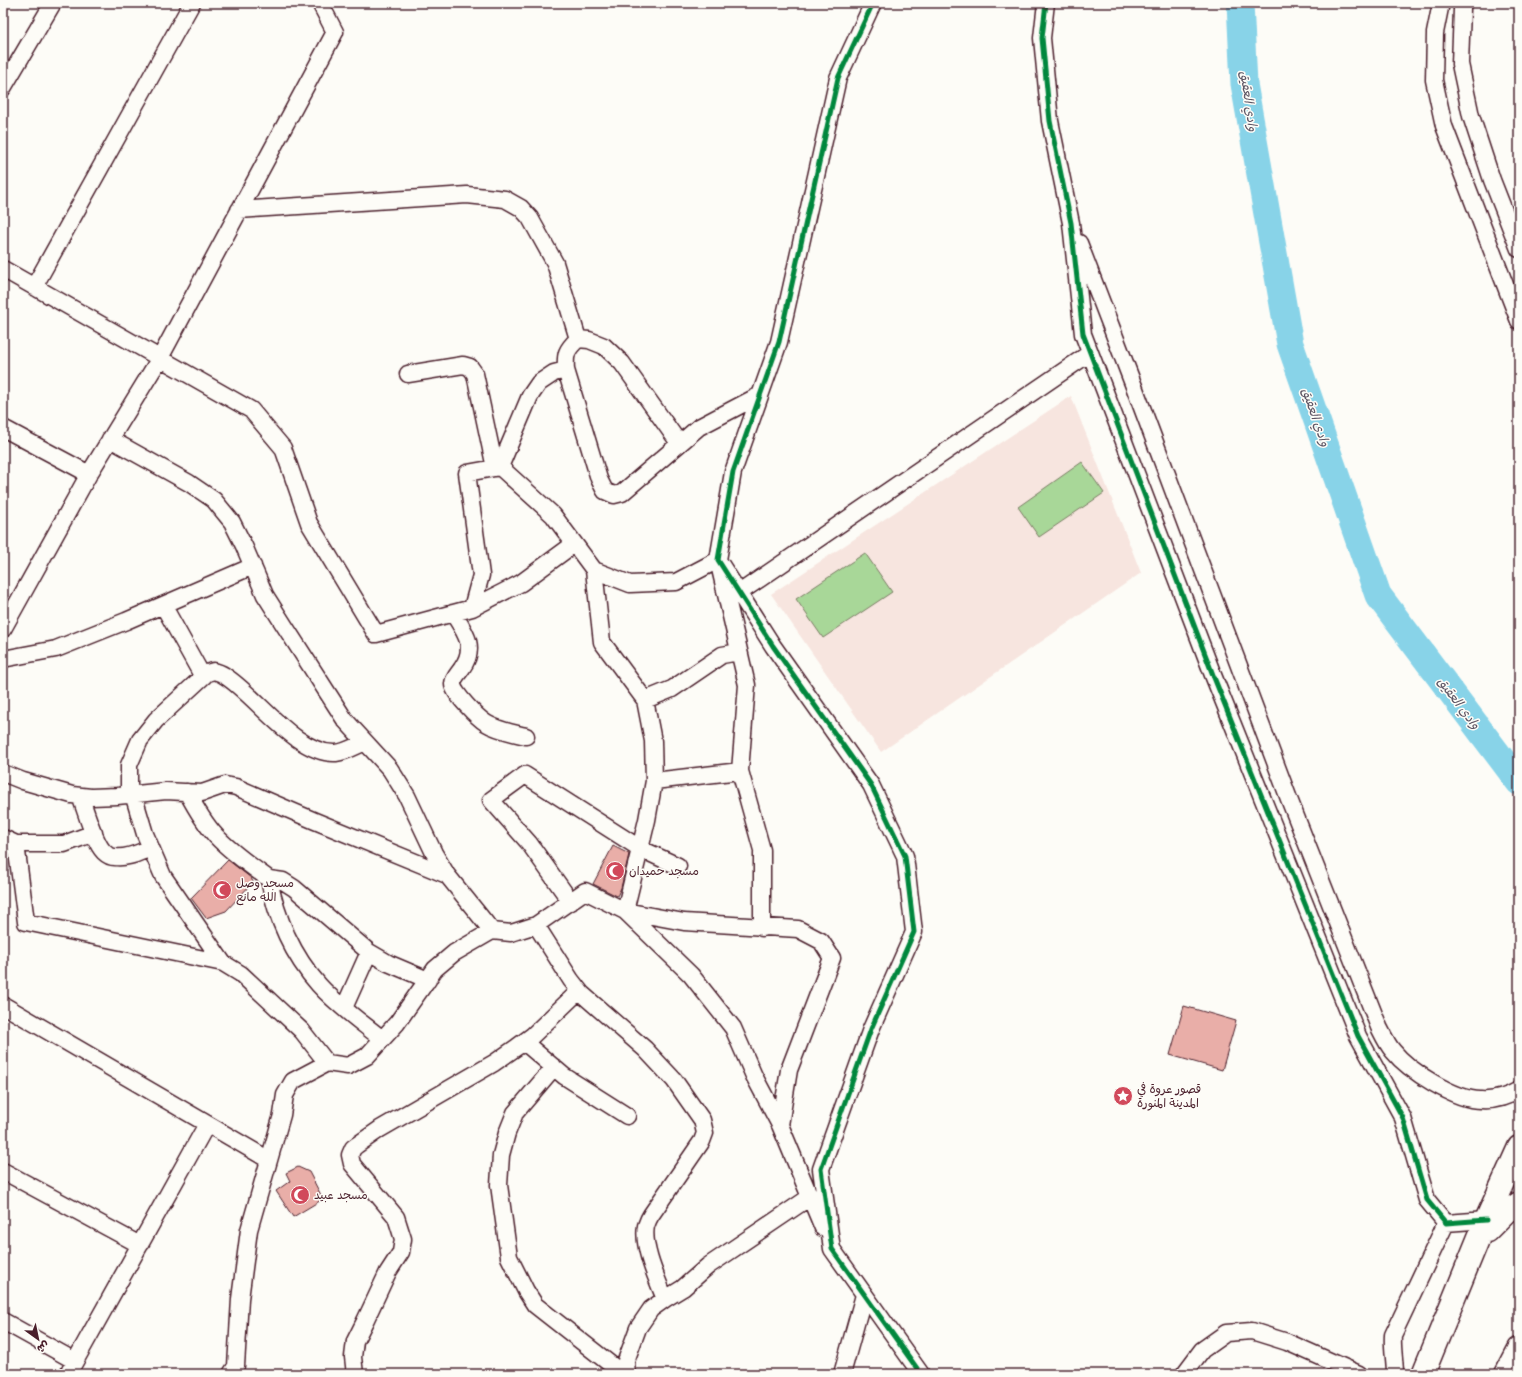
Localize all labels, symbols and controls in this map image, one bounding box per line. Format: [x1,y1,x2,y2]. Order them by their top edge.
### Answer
water label: وادي العقيق [1233,69,1265,133]
water label: وادي العقيق [1295,384,1337,450]
water label: وادي العقيق [1431,672,1487,734]
mosque icon: مسجد حميدان [604,860,626,882]
place label: مسجد حميدان [629,860,699,882]
place label: مسجد وصل الله مانع [236,872,294,908]
mosque icon: مسجد وصل الله مانع [211,879,233,901]
place label: قصور عروة في المدينة المنورة [1137,1078,1201,1114]
place icon: قصور عروة في المدينة المنورة [1112,1085,1134,1107]
mosque icon: مسجد عبيد [289,1184,311,1206]
place label: مسجد عبيد [314,1184,368,1206]
north arrow [18,1319,58,1359]
text: ش [33,1336,53,1358]

